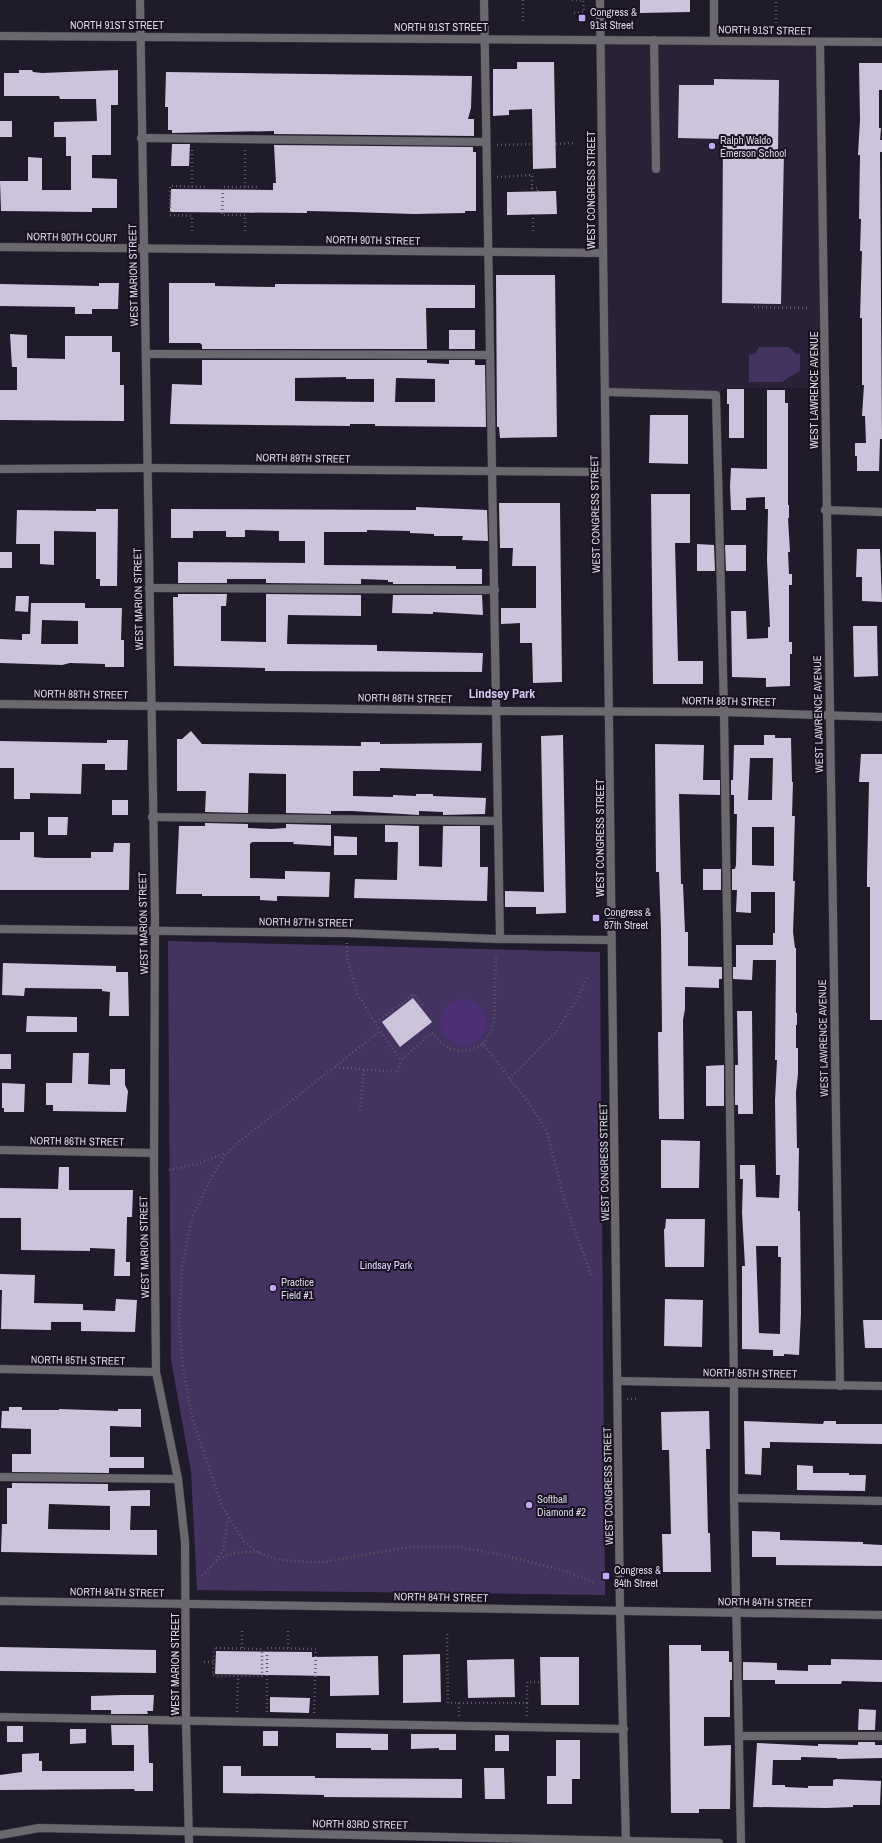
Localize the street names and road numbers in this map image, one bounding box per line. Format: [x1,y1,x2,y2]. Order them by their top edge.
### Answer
street label: NORTH 91ST STREET [70,18,164,32]
street label: NORTH 91ST STREET [394,20,488,34]
street label: NORTH 91ST STREET [718,22,813,38]
street label: WEST CONGRESS STREET [584,130,598,249]
street label: WEST MARION STREET [125,223,141,326]
street label: NORTH 90TH COURT [26,229,118,245]
street label: NORTH 90TH STREET [326,232,421,248]
street label: WEST LAWRENCE AVENUE [807,331,821,449]
street label: NORTH 89TH STREET [256,450,351,466]
street label: WEST CONGRESS STREET [587,454,603,573]
street label: WEST MARION STREET [130,547,146,650]
street label: WEST LAWRENCE AVENUE [810,655,826,773]
street label: NORTH 88TH STREET [34,686,129,702]
street label: NORTH 88TH STREET [358,690,453,706]
street label: NORTH 88TH STREET [682,693,777,709]
street label: WEST CONGRESS STREET [593,778,607,897]
street label: WEST MARION STREET [135,871,151,974]
street label: NORTH 87TH STREET [259,914,354,930]
street label: WEST LAWRENCE AVENUE [815,979,831,1097]
street label: WEST CONGRESS STREET [596,1102,612,1221]
street label: NORTH 86TH STREET [30,1133,125,1149]
street label: WEST MARION STREET [136,1195,152,1298]
street label: NORTH 85TH STREET [31,1352,126,1368]
street label: NORTH 85TH STREET [703,1365,798,1381]
street label: WEST CONGRESS STREET [600,1426,616,1545]
street label: NORTH 84TH STREET [70,1584,165,1600]
street label: NORTH 84TH STREET [394,1589,489,1605]
street label: NORTH 84TH STREET [718,1594,813,1610]
street label: WEST MARION STREET [168,1612,182,1715]
street label: NORTH 83RD STREET [312,1816,408,1832]

